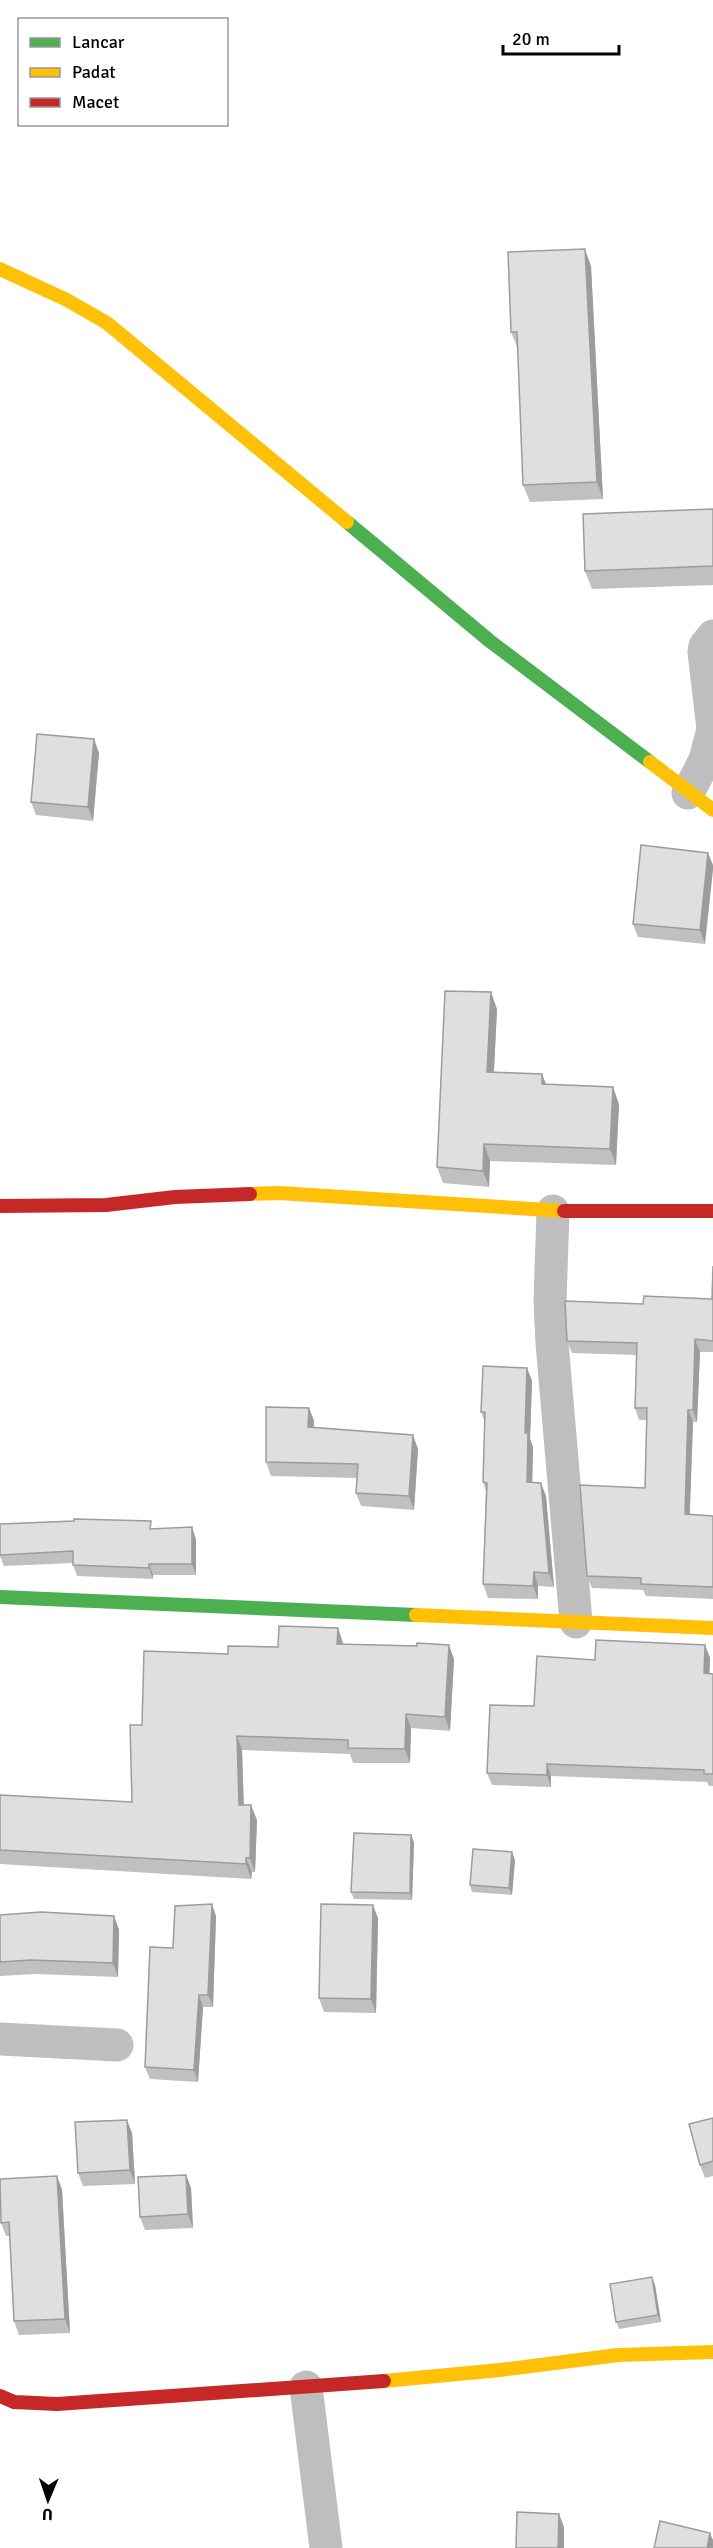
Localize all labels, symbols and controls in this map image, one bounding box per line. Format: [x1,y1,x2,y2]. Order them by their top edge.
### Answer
legend [18,18,228,126]
scale bar [503,18,618,56]
text: 20 m [512,28,550,50]
text: Lancar [72,31,125,53]
text: Padat [72,61,116,83]
text: Macet [72,91,119,113]
north arrow [18,2470,78,2530]
text: U [42,2504,53,2524]

